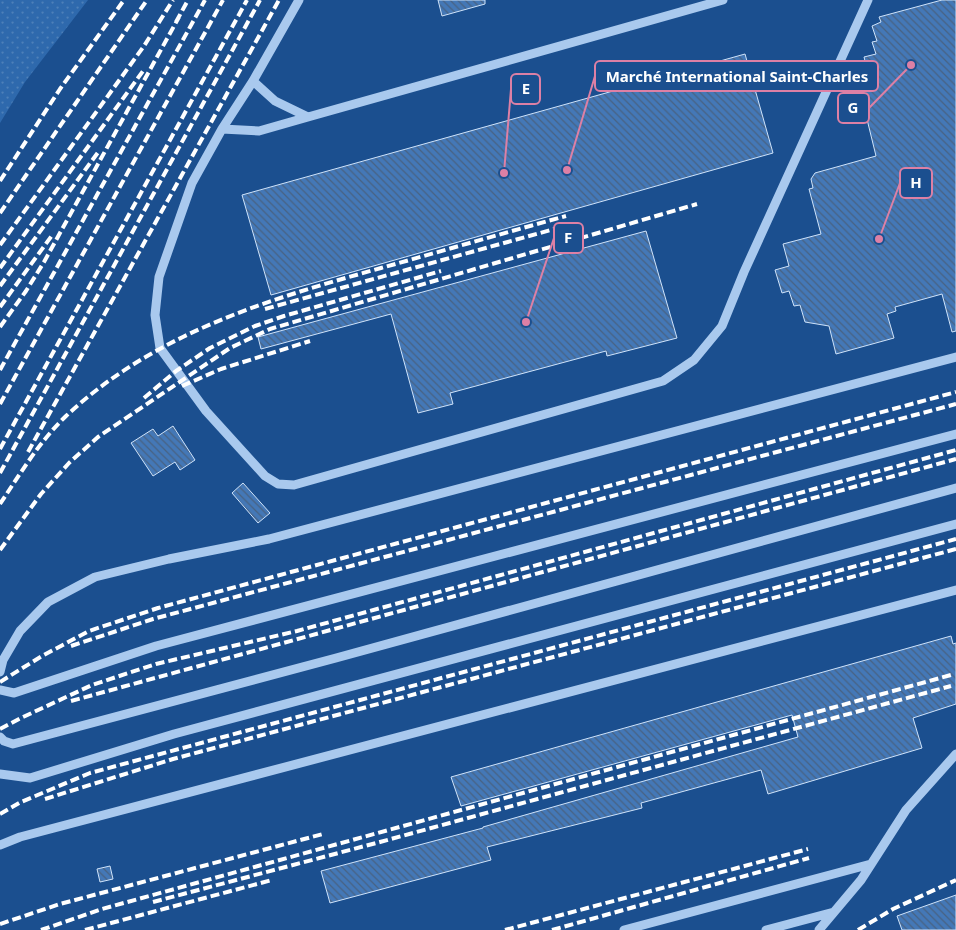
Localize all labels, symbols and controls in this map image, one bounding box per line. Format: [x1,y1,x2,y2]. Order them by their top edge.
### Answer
callout: Marché International Saint-Charles [595,61,878,91]
text: Marché International Saint-Charles [606,66,868,86]
callout: E [511,74,540,104]
text: E [522,78,530,98]
callout: G [838,93,869,123]
text: G [848,97,858,117]
callout: H [900,168,932,198]
text: H [910,172,922,192]
callout: F [554,223,583,253]
text: F [564,227,572,247]

